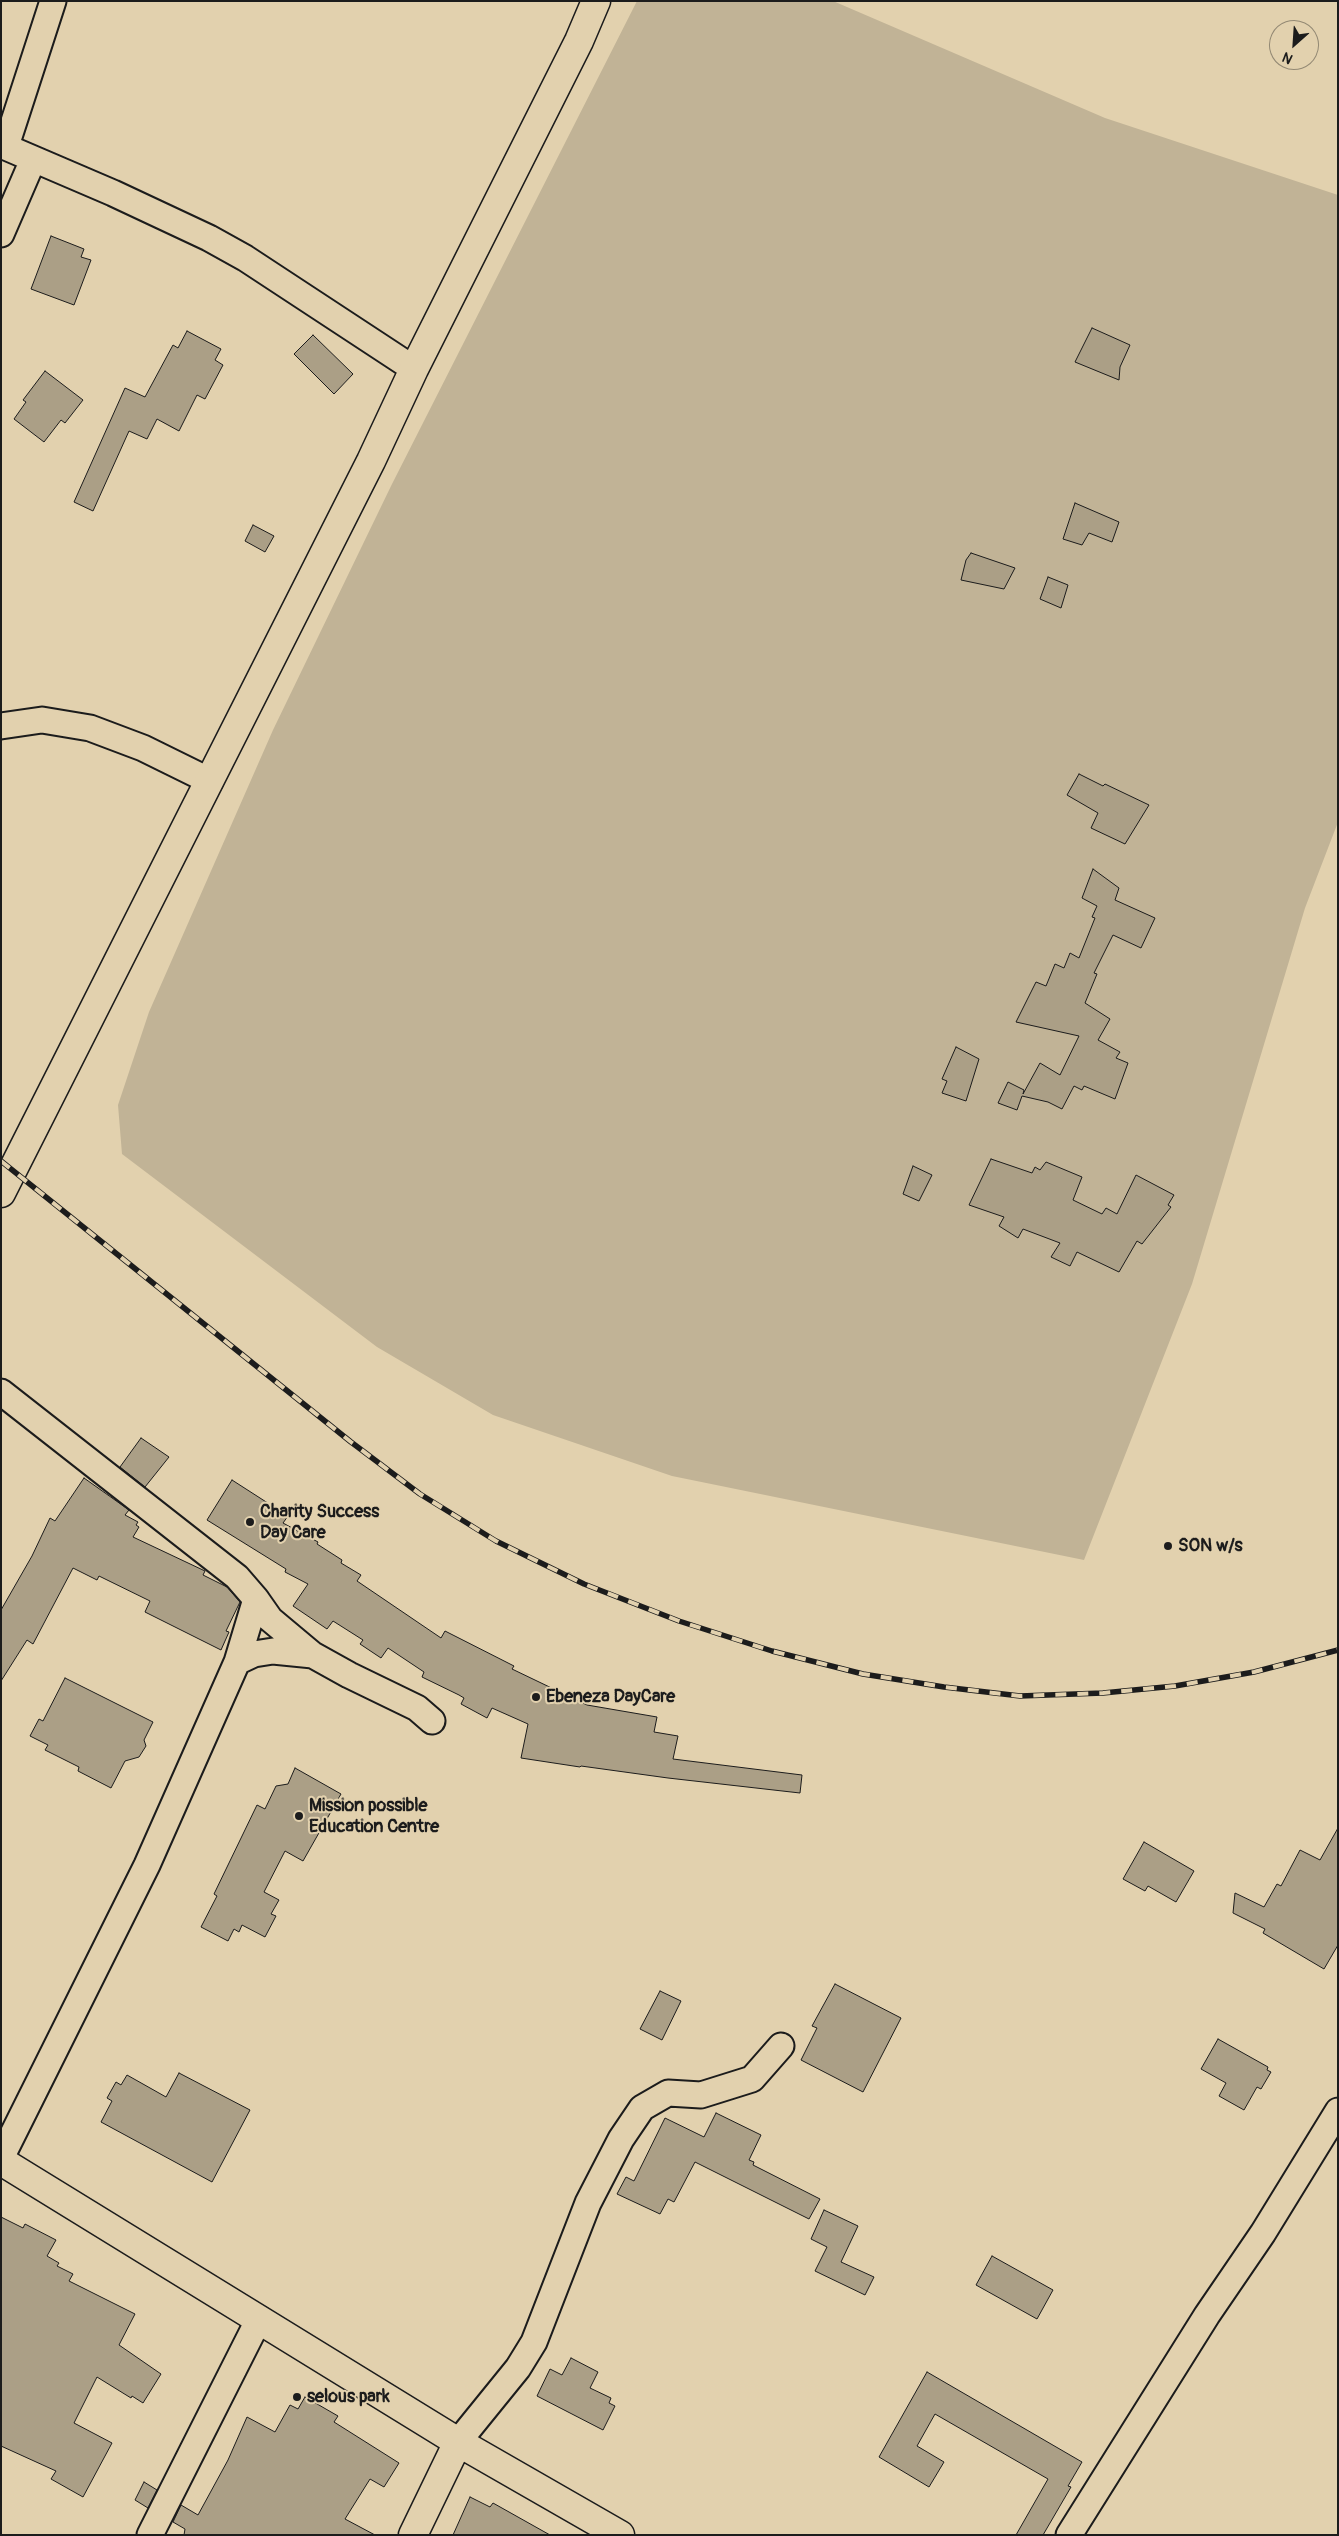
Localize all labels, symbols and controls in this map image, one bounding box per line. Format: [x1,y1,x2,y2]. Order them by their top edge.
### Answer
north arrow [1269,20,1319,70]
text: N [1280,48,1296,68]
place label: Charity Success Day Care [260,1501,379,1544]
marker: Charity Success Day Care [244,1516,256,1528]
place label: SON w/s [1178,1535,1243,1557]
marker: SON w/s [1162,1540,1174,1552]
place label: Ebeneza DayCare [546,1686,675,1708]
marker: Ebeneza DayCare [530,1691,542,1703]
place label: Mission possible Education Centre [309,1795,439,1838]
marker: Mission possible Education Centre [293,1810,305,1822]
place label: selous park [307,2386,390,2408]
marker: selous park [291,2391,303,2403]

